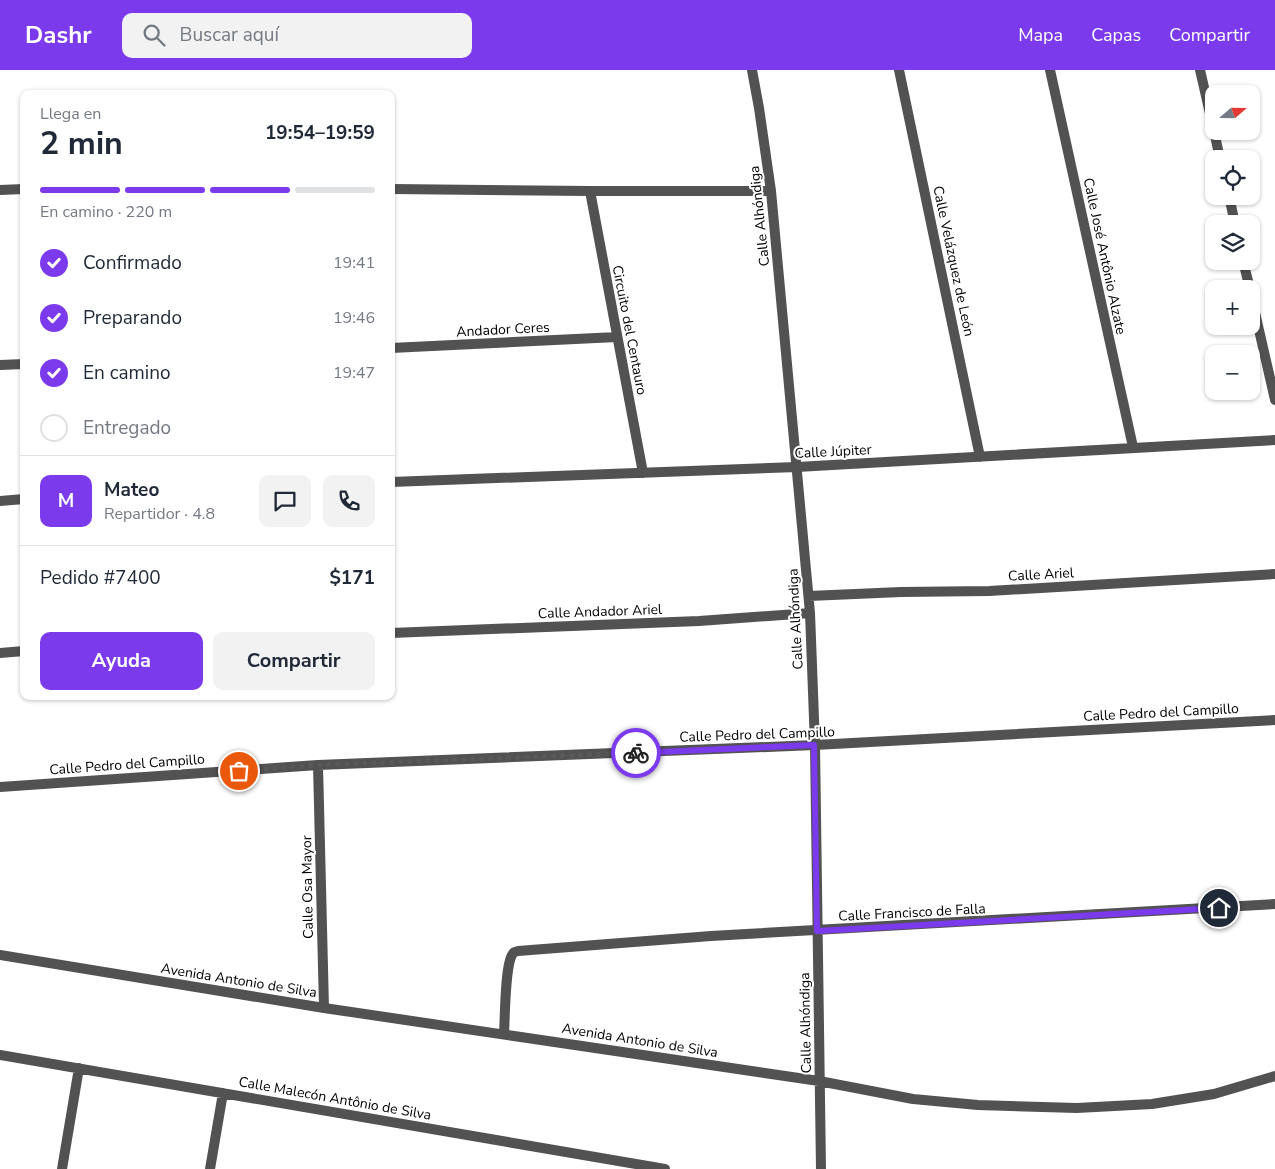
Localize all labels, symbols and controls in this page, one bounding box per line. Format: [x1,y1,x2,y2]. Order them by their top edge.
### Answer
search box [122,13,472,58]
text: Dashr [25,19,92,51]
icon: search [140,21,168,49]
text: Buscar aquí [180,22,279,48]
text: Mapa [1018,23,1063,47]
text: Capas [1091,23,1141,47]
text: Compartir [1169,23,1250,47]
north arrow [1205,85,1260,140]
map controls [1205,85,1260,400]
text: Llega en [40,103,101,125]
text: 19:54–19:59 [265,120,375,146]
text: 2 min [40,122,123,165]
button: locate [1205,150,1260,205]
street label: Calle Alhóndiga [745,165,774,267]
street label: Calle José Antônio Alzate [1079,176,1130,336]
street label: Calle Velázquez de León [928,184,979,338]
text: En camino · 220 m [40,201,172,223]
button: layers [1205,215,1260,270]
icon: check [40,249,68,277]
text: Confirmado [83,250,182,276]
text: 19:41 [333,252,375,274]
street label: Circuito del Centauro [608,264,651,397]
button: + [1205,280,1260,335]
icon: check [40,304,68,332]
text: Preparando [83,305,182,331]
text: 19:46 [333,307,375,329]
street label: Andador Ceres [456,318,551,341]
button: − [1205,345,1260,400]
icon: check [40,359,68,387]
text: En camino [83,360,171,386]
text: 19:47 [333,362,375,384]
text: Entregado [83,415,171,441]
street label: Calle Júpiter [794,440,872,463]
button: chat [259,475,311,527]
button: phone [323,475,375,527]
text: Mateo [104,477,159,503]
text: M [58,488,74,514]
text: Repartidor · 4.8 [104,503,215,525]
street label: Calle Ariel [1008,563,1075,586]
text: Pedido #7400 [40,565,161,591]
text: $171 [329,565,375,591]
street label: Calle Alhóndiga [783,568,808,670]
street label: Calle Andador Ariel [538,600,663,623]
button: Ayuda [40,632,203,690]
button: Compartir [213,632,375,690]
street label: Calle Pedro del Campillo [1083,699,1239,726]
street label: Calle Pedro del Campillo [679,722,835,747]
courier [611,728,661,778]
icon: bike [622,739,650,767]
street label: Calle Pedro del Campillo [49,750,206,779]
pin [218,750,260,792]
icon: bag [225,757,253,785]
street label: Calle Osa Mayor [297,835,318,939]
pin [1198,887,1240,929]
icon: home [1205,894,1233,922]
street label: Calle Francisco de Falla [838,899,986,926]
street label: Avenida Antonio de Silva [160,959,318,1002]
street label: Calle Alhóndiga [795,972,816,1074]
street label: Avenida Antonio de Silva [561,1019,719,1062]
street label: Calle Malecón Antônio de Silva [237,1072,433,1125]

